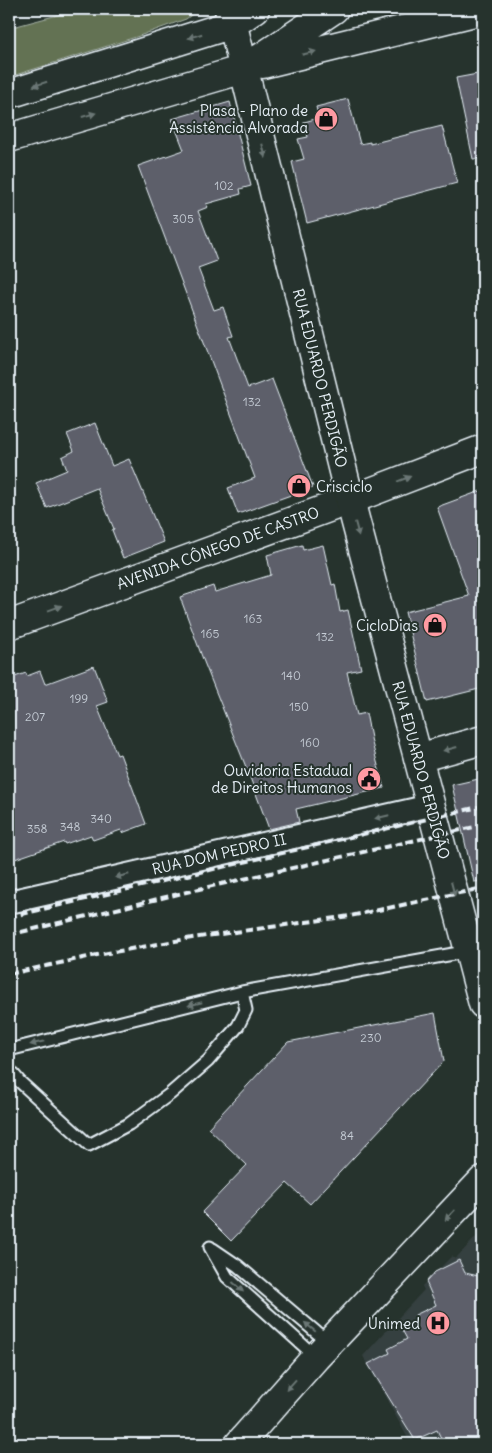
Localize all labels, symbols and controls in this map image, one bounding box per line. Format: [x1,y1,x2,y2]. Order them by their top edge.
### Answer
one-way arrow [188,32,203,40]
one-way arrow [301,49,316,57]
one-way arrow [33,81,48,89]
place label: Plasa - Plano de Assistência Alvorada [169,101,308,137]
shop icon: Plasa - Plano de Assistência Alvorada [313,106,339,132]
one-way arrow [82,110,97,118]
one-way arrow [261,143,269,158]
house number: 102 [214,178,234,193]
house number: 305 [172,211,194,226]
street label: RUA EDUARDO PERDIGÃO [289,287,351,469]
house number: 132 [243,394,262,409]
shop icon: Crisciclo [286,473,312,499]
one-way arrow [397,475,412,483]
place label: Crisciclo [316,477,373,496]
street label: AVENIDA CÔNEGO DE CASTRO [114,502,322,594]
one-way arrow [353,522,361,537]
one-way arrow [47,604,62,611]
house number: 163 [244,611,262,626]
shop icon: CicloDias [422,612,448,638]
place label: CicloDias [356,616,418,635]
house number: 165 [201,626,219,641]
house number: 132 [316,629,335,644]
house number: 140 [281,668,301,683]
street label: RUA EDUARDO PERDIGÃO [388,679,454,861]
house number: 199 [70,691,88,706]
house number: 150 [289,699,309,714]
house number: 207 [25,709,45,724]
house number: 160 [300,735,320,750]
one-way arrow [443,745,458,753]
place label: Ouvidoria Estadual de Direitos Humanos [211,761,352,797]
public building icon: Ouvidoria Estadual de Direitos Humanos [356,766,382,792]
house number: 340 [90,811,112,826]
one-way arrow [375,813,390,821]
house number: 348 [60,819,80,834]
house number: 358 [27,821,47,836]
street label: RUA DOM PEDRO II [150,829,288,879]
one-way arrow [114,872,129,880]
one-way arrow [449,882,457,897]
one-way arrow [188,1000,203,1008]
house number: 230 [360,1030,382,1045]
one-way arrow [30,1039,45,1047]
house number: 84 [340,1128,354,1143]
one-way arrow [444,1209,456,1221]
one-way arrow [231,1281,244,1292]
hospital icon: Unimed [425,1310,451,1336]
place label: Unimed [368,1314,420,1333]
one-way arrow [304,1321,317,1332]
one-way arrow [285,1379,297,1391]

